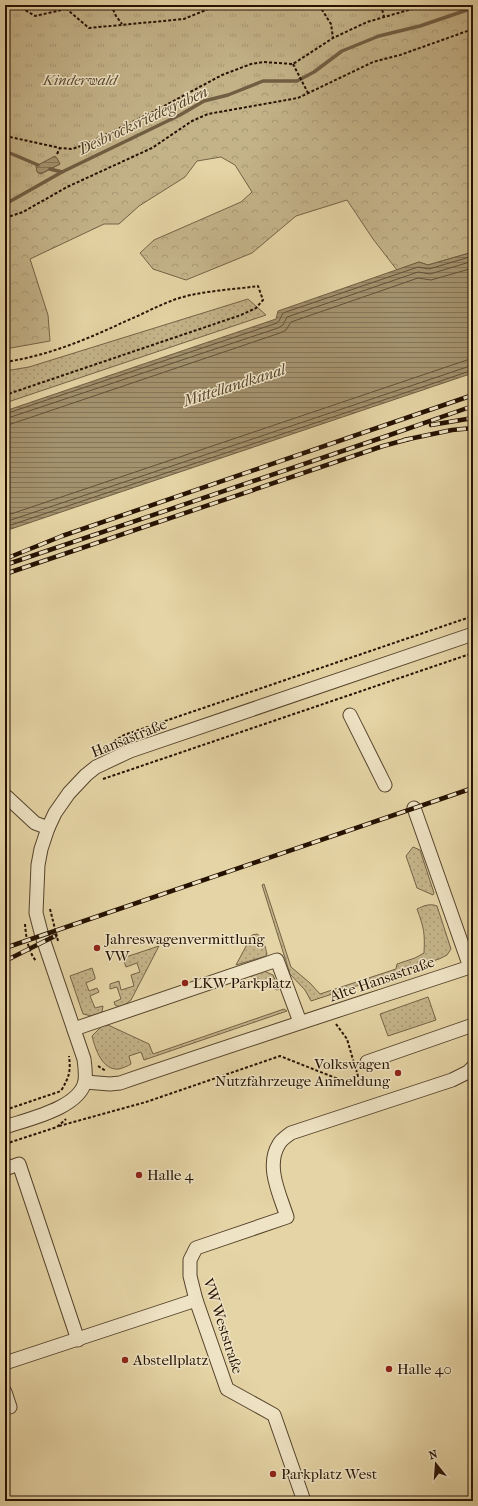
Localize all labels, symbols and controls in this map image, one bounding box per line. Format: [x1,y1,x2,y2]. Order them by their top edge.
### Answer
park label: Kinderwald [42,71,119,89]
water label: Desbrocksriedegraben [74,82,211,159]
water label: Mittellandkanal [180,359,289,411]
street label: Hansastraße [89,714,170,761]
place label: Jahreswagenvermittlung VW [104,930,265,965]
marker: Jahreswagenvermittlung VW [92,943,102,953]
street label: Alte Hansastraße [326,952,437,1006]
place label: LKW Parkplatz [193,974,292,992]
marker: LKW Parkplatz [180,978,190,988]
place label: Volkswagen Nutzfahrzeuge Anmeldung [215,1055,391,1090]
marker: Volkswagen Nutzfahrzeuge Anmeldung [393,1068,403,1078]
place label: Halle 4 [147,1166,195,1184]
marker: Halle 4 [134,1170,144,1180]
street label: VW Weststraße [199,1275,247,1377]
place label: Abstellplatz [132,1351,209,1369]
marker: Abstellplatz [120,1355,130,1365]
place label: Halle 40 [397,1360,452,1378]
marker: Halle 40 [384,1364,394,1374]
north arrow [416,1444,456,1484]
text: N [427,1447,440,1462]
place label: Parkplatz West [281,1465,378,1483]
marker: Parkplatz West [268,1469,278,1479]

